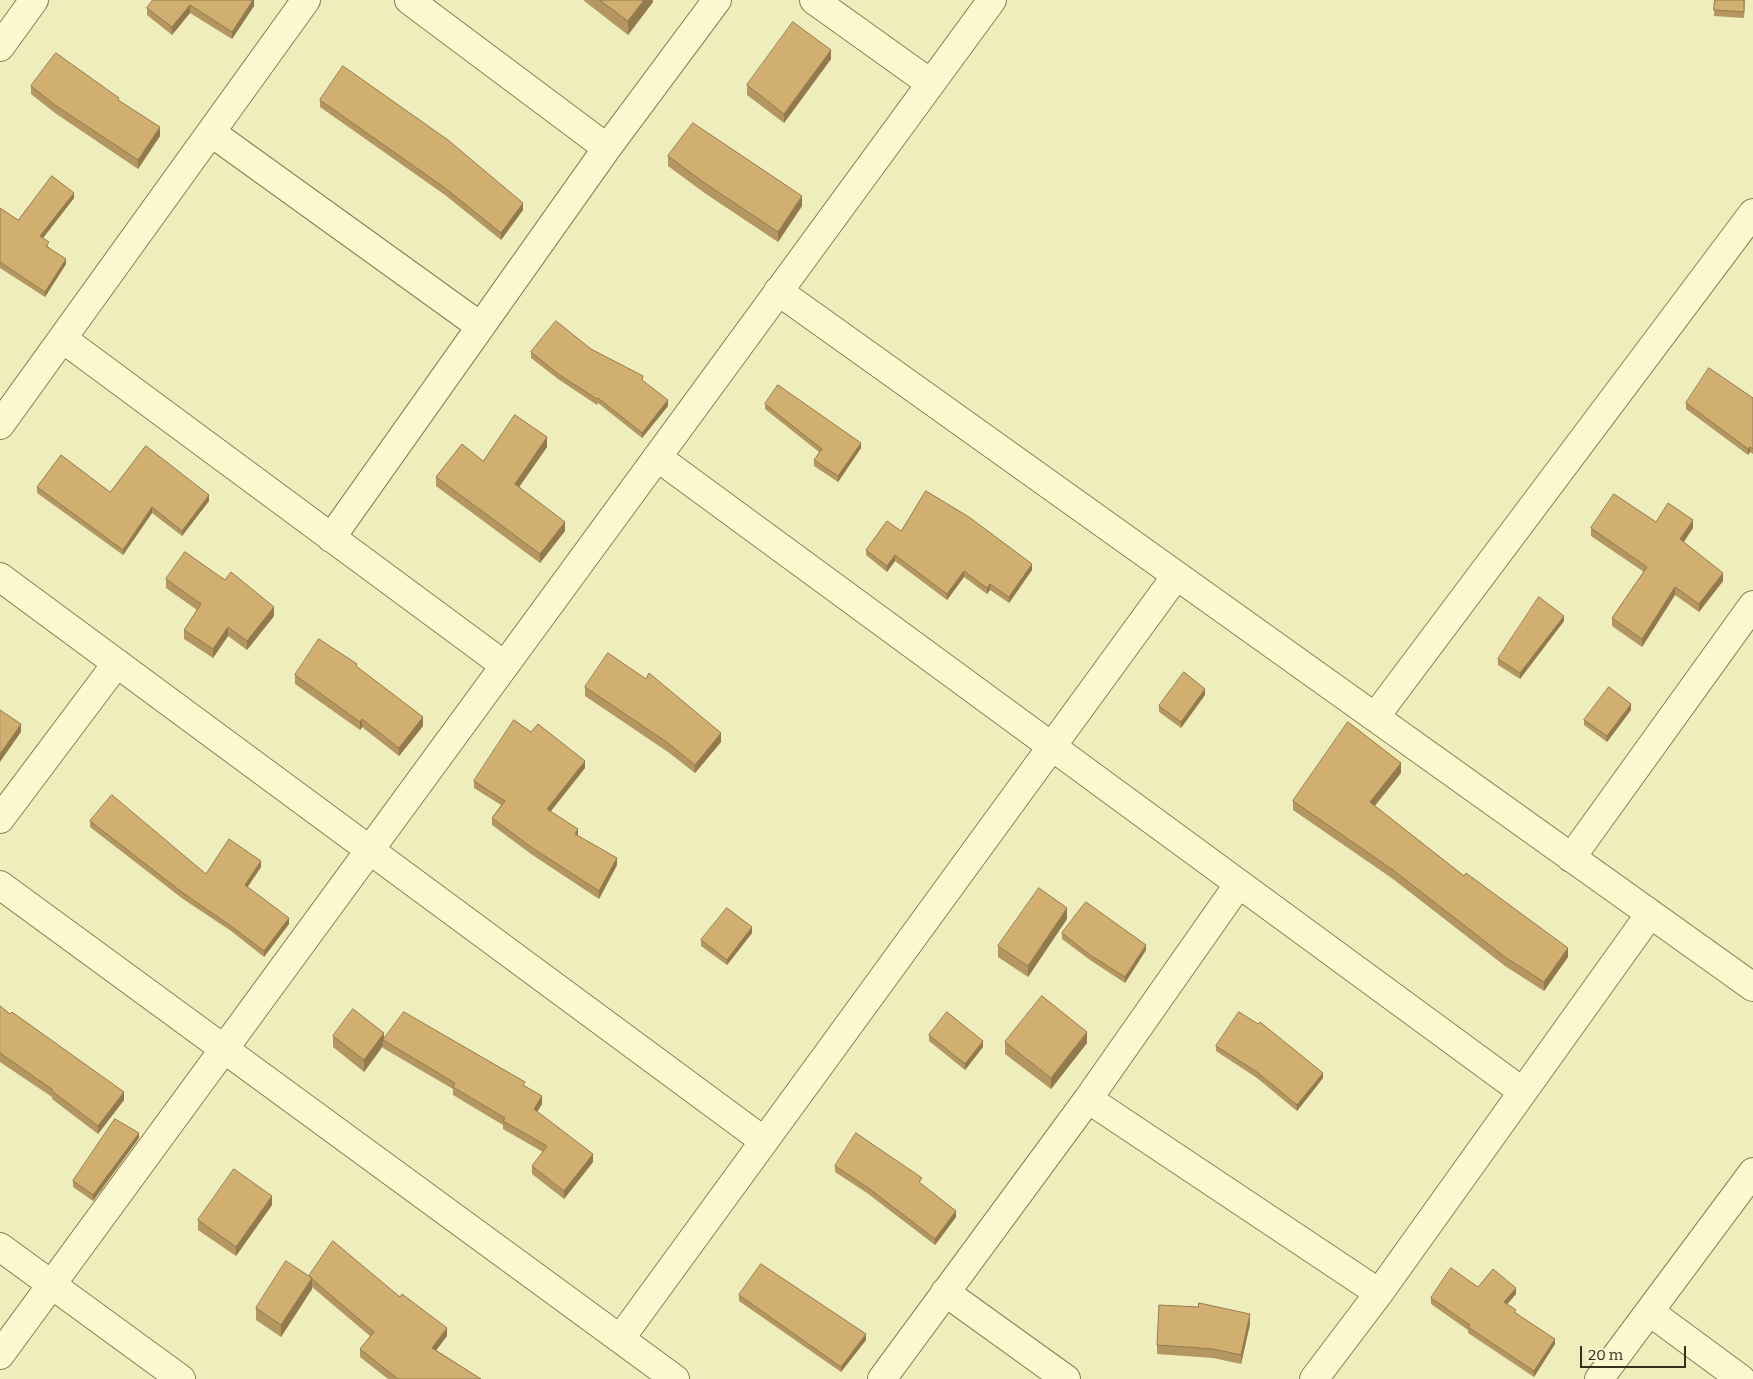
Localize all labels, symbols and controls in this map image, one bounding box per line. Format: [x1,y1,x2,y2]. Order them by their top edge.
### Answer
scale bar [1583,1336,1689,1368]
text: 20 m [1588,1346,1623,1364]

